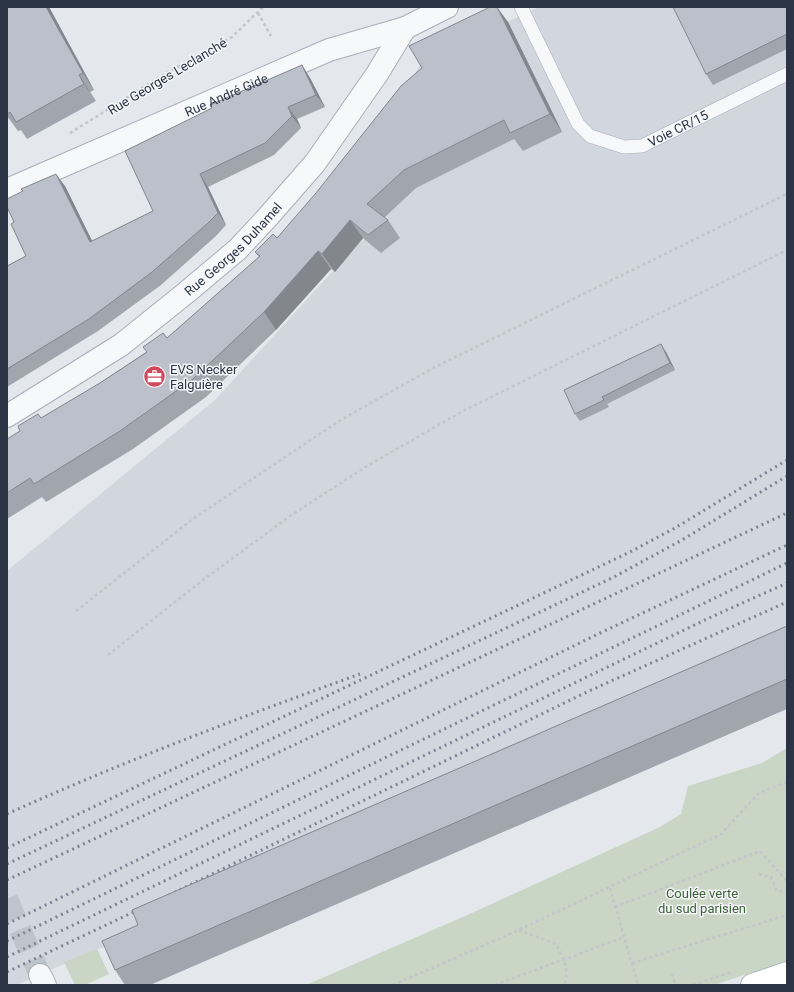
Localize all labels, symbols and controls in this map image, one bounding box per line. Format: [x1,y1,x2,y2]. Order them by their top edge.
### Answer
street label: Rue Georges Leclanché [105,35,229,118]
street label: Rue André Gide [183,70,270,120]
street label: Voie CR/15 [646,107,711,150]
street label: Rue Georges Duhamel [182,200,285,299]
place label: EVS Necker Falguière [170,362,238,392]
office icon: EVS Necker Falguière [142,363,168,389]
park label: Coulée verte du sud parisien [658,886,746,916]

